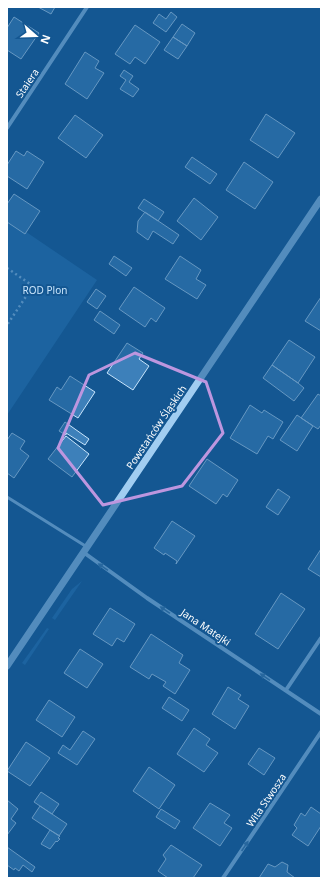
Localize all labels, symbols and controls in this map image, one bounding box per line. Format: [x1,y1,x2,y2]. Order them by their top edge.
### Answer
north arrow [16,16,56,56]
text: N [37,33,54,46]
street label: Staiera [12,66,42,100]
park label: ROD Plon [23,283,67,297]
street label: Powstańców Śląskich [123,382,189,472]
one-way arrow [98,563,109,571]
street label: Jana Matejki [178,605,234,649]
one-way arrow [159,606,171,613]
one-way arrow [260,673,270,681]
street label: Wita Stwosza [243,770,289,830]
one-way arrow [241,840,249,851]

